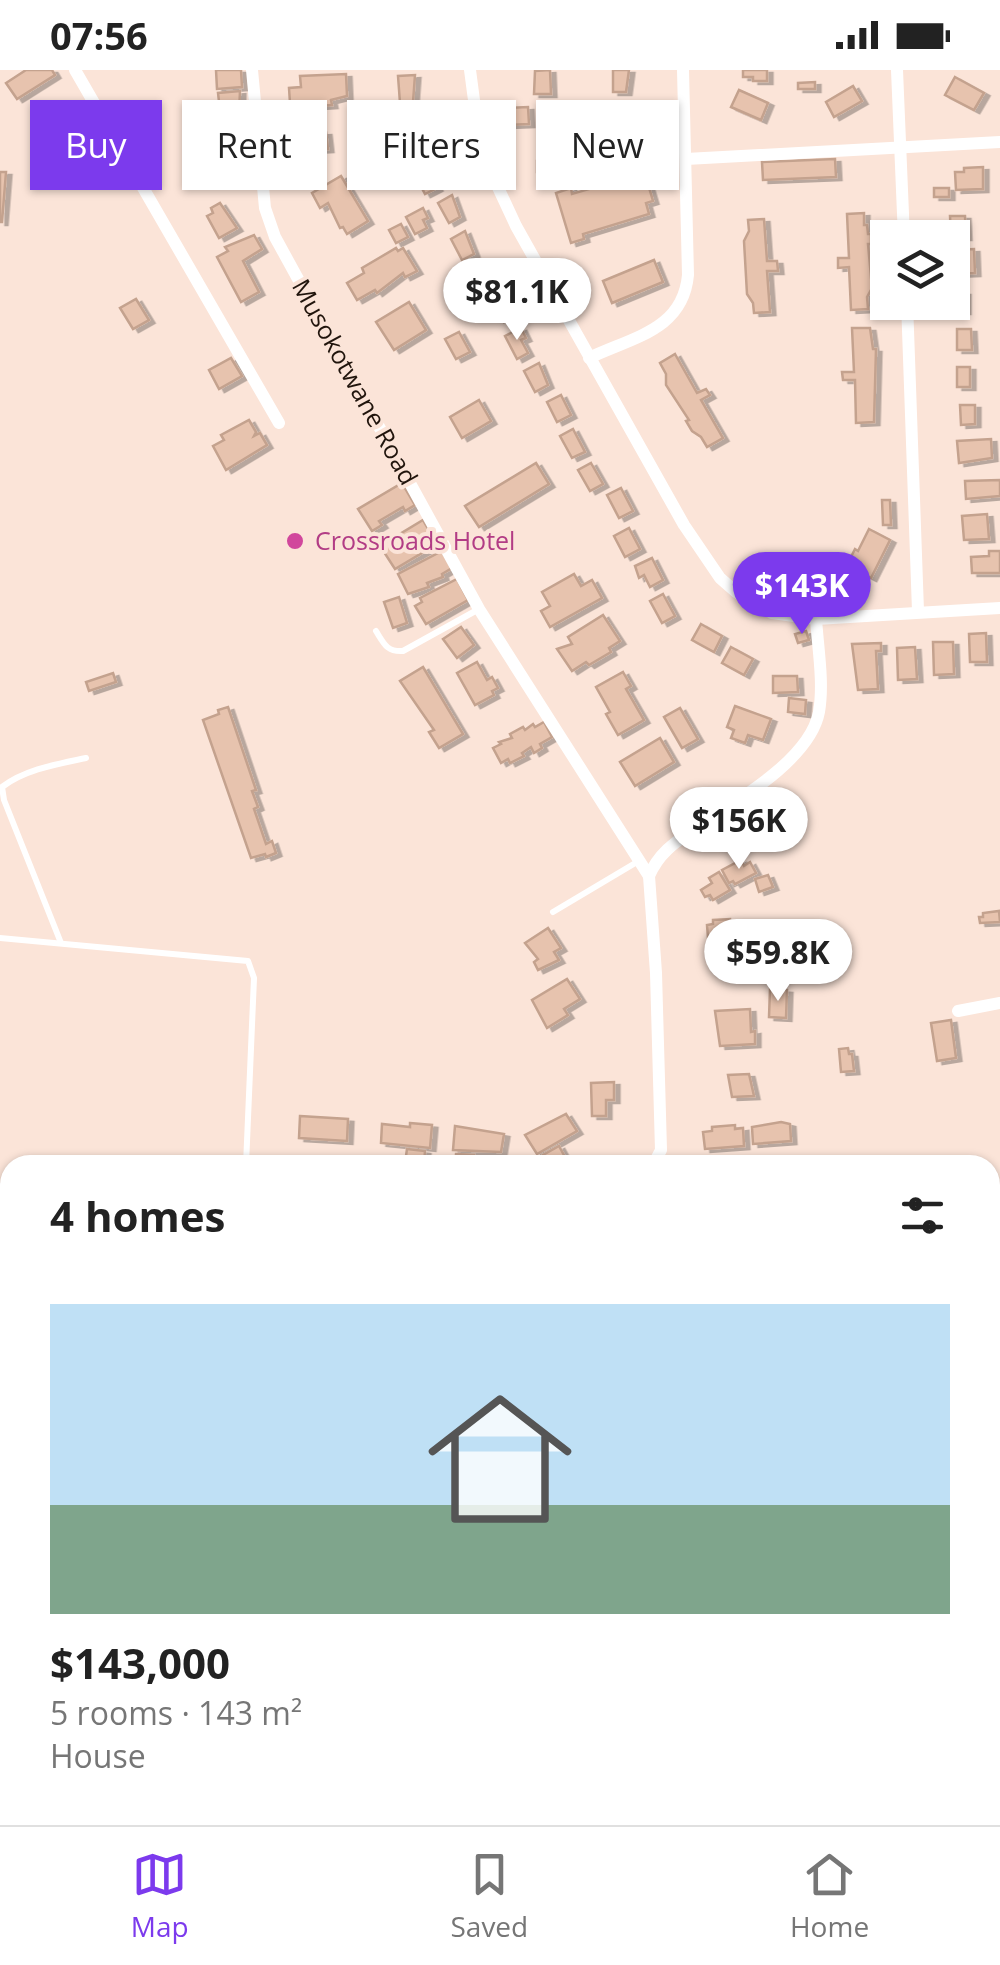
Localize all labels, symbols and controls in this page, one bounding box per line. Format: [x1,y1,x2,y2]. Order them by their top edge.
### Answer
text: 07:56 [50,9,148,61]
chip: Buy [30,100,162,190]
chip: Rent [182,100,327,190]
chip: Filters [347,100,516,190]
chip: New [536,100,679,190]
map controls [870,220,970,320]
button: layers [870,220,970,320]
pin: $81.1K [436,258,598,343]
text: $81.1K [465,269,569,312]
street label: Musokotwane Road [285,272,427,491]
place label: Crossroads Hotel [315,523,515,557]
marker: Crossroads Hotel [284,530,306,552]
pin: $143K [732,552,872,637]
text: $143K [755,563,849,606]
pin: $156K [669,787,809,872]
text: $156K [692,798,786,841]
pin: $59.8K [697,919,859,1004]
text: $59.8K [726,930,830,973]
text: 4 homes [50,1187,225,1244]
icon: filters [895,1188,950,1243]
icon: home [410,1369,590,1549]
text: $143,000 [50,1634,230,1691]
text: 5 rooms · 143 m² [50,1691,302,1734]
text: House [50,1734,146,1777]
tab: Map [131,1847,189,1945]
tab: Saved [450,1847,528,1945]
tab: Home [790,1847,869,1945]

